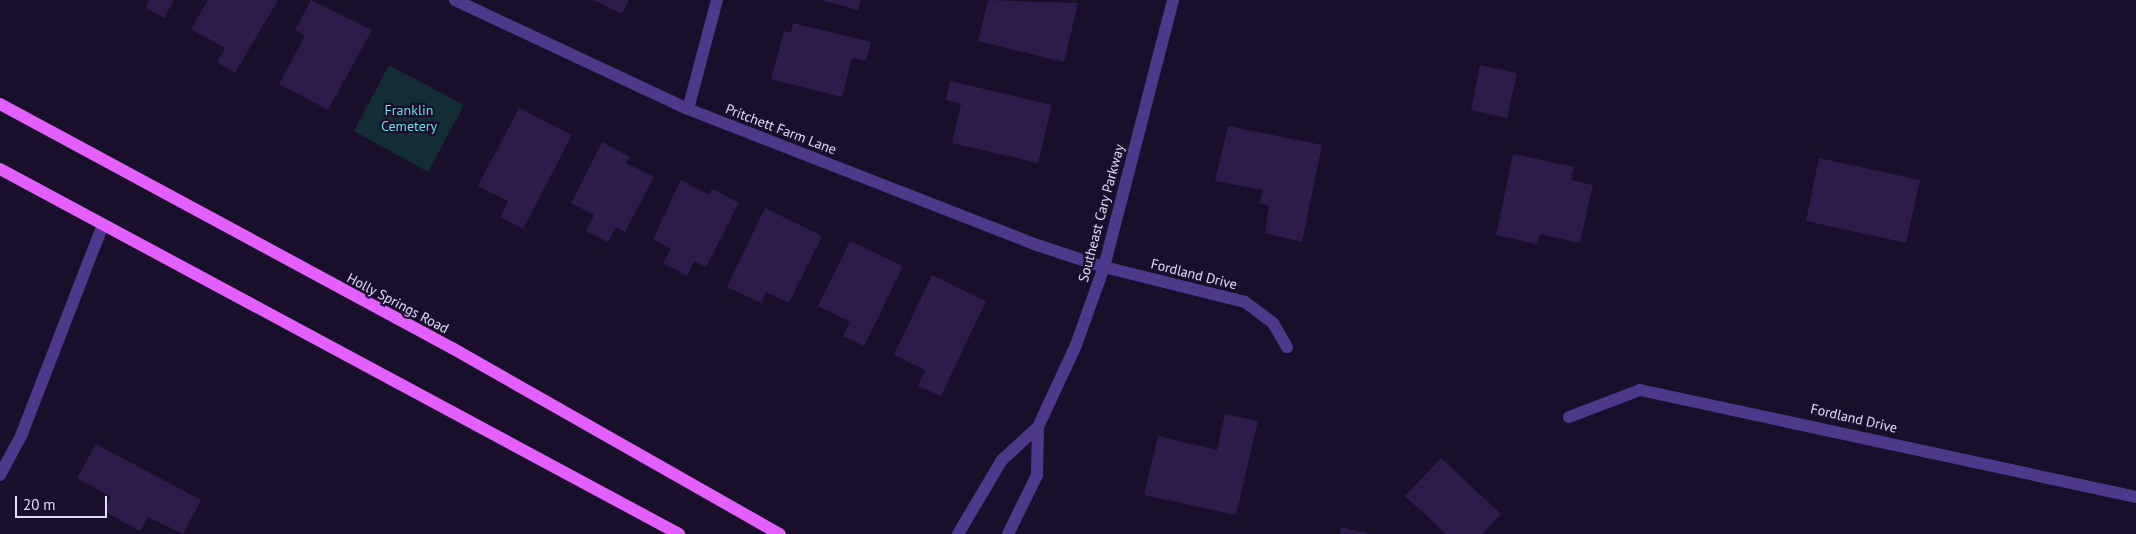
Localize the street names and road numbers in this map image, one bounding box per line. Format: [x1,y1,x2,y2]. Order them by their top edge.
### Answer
street label: Pritchett Farm Lane [723,100,839,158]
street label: Southeast Cary Parkway [1074,142,1128,284]
street label: Fordland Drive [1149,255,1239,293]
street label: Holly Springs Road [344,269,452,337]
street label: Fordland Drive [1809,400,1899,436]

